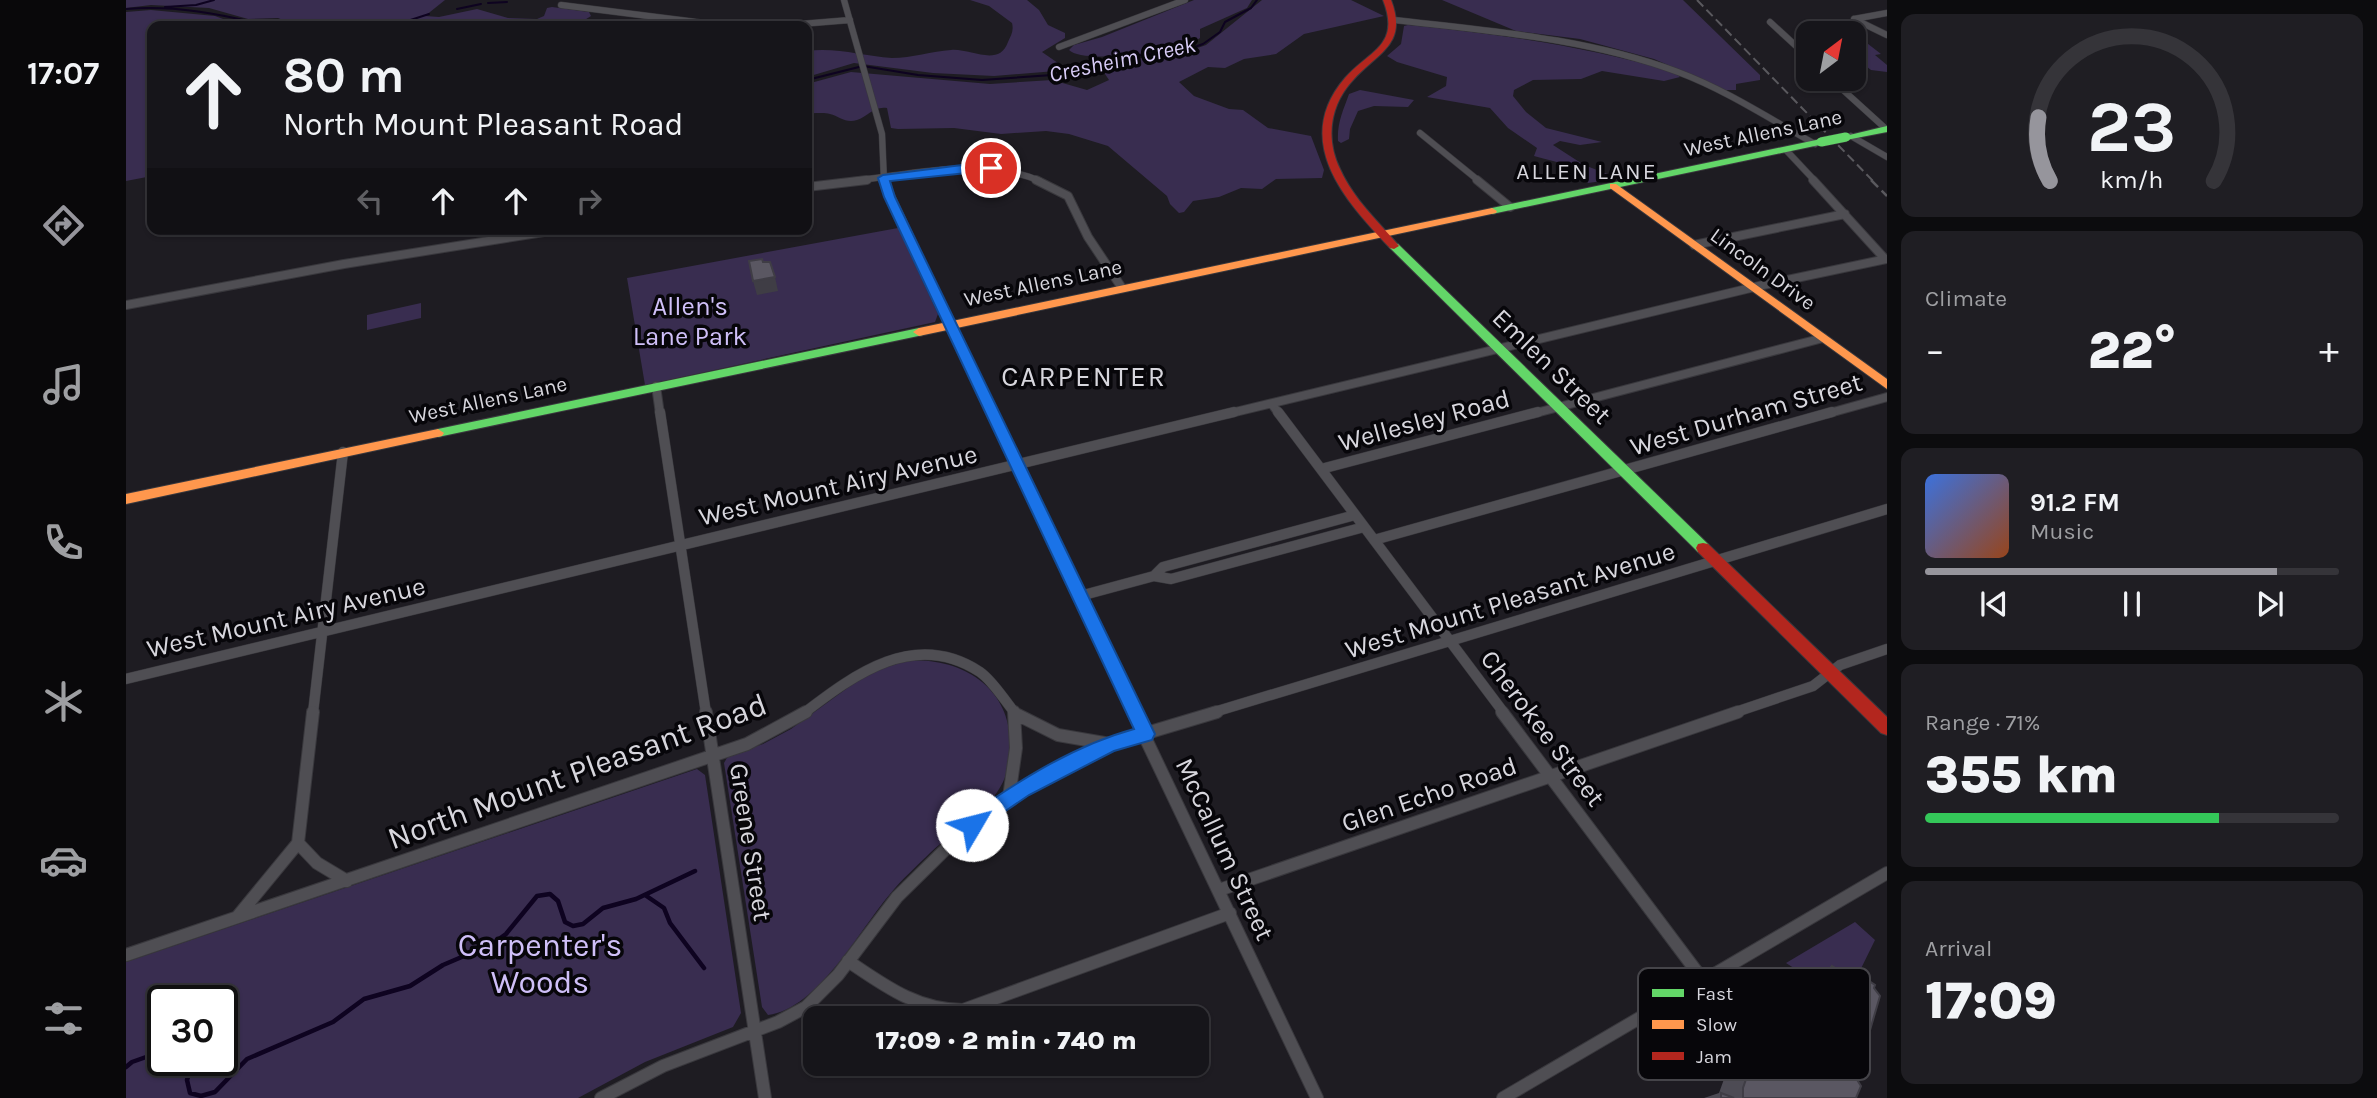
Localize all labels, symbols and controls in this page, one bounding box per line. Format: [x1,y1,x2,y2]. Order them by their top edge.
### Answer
north arrow [1796,21,1866,91]
map controls [1796,21,1866,91]
water label: Cresheim Creek [1046,31,1198,88]
text: 80 m [283,47,405,104]
icon: ahead [168,49,259,140]
text: 17:07 [27,55,99,92]
text: 23 [2087,85,2177,170]
street label: West Allens Lane [1682,105,1844,161]
text: North Mount Pleasant Road [283,106,684,143]
pin [961,138,1021,198]
icon: arrive [972,149,1010,187]
district label: ALLEN LANE [1516,158,1658,185]
text: km/h [2100,165,2164,194]
icon: left [351,182,389,220]
icon: ahead [424,182,462,220]
icon: ahead [497,182,535,220]
icon: right [570,182,608,220]
icon: directions [39,201,88,250]
street label: Lincoln Drive [1706,223,1820,315]
street label: West Allens Lane [962,255,1124,311]
text: Climate [1925,285,2007,312]
park label: Allen's Lane Park [633,291,747,352]
street label: Emlen Street [1486,302,1618,431]
text: 22° [2088,320,2176,381]
text: − [1925,328,1945,373]
text: + [2319,328,2339,373]
icon: music [39,360,88,409]
district label: CARPENTER [1001,360,1167,393]
street label: West Durham Street [1627,367,1866,462]
street label: West Allens Lane [407,372,569,428]
street label: Wellesley Road [1335,383,1513,458]
street label: West Mount Airy Avenue [696,438,980,533]
text: 91.2 FM [2030,487,2120,518]
icon: phone [39,518,88,567]
text: Music [2030,518,2094,545]
street label: West Mount Pleasant Avenue [1341,535,1679,666]
street label: West Mount Airy Avenue [144,570,428,665]
icon: previous [1975,585,2013,623]
icon: pause [2113,585,2151,623]
icon: next [2251,585,2289,623]
street label: Cherokee Street [1474,644,1612,813]
icon: climate [39,677,88,726]
street label: North Mount Pleasant Road [383,686,772,857]
text: Range · 71% [1925,709,2041,736]
text: 355 km [1925,744,2118,805]
street label: Glen Echo Road [1338,750,1521,839]
street label: McCallum Street [1169,753,1280,946]
street label: Greene Street [723,761,778,923]
position arrow [935,788,1009,862]
icon: car [39,836,88,885]
park label: Carpenter's Woods [458,927,622,1001]
text: Arrival [1925,935,1992,962]
legend [1638,968,1870,1080]
text: 17:09 [1925,970,2057,1031]
text: Fast [1696,983,1733,1005]
speed limit sign: 30 [147,985,238,1076]
icon: filters [39,994,88,1043]
text: Slow [1696,1014,1737,1036]
text: 17:09 · 2 min · 740 m [875,1025,1137,1056]
text: Jam [1696,1046,1732,1068]

